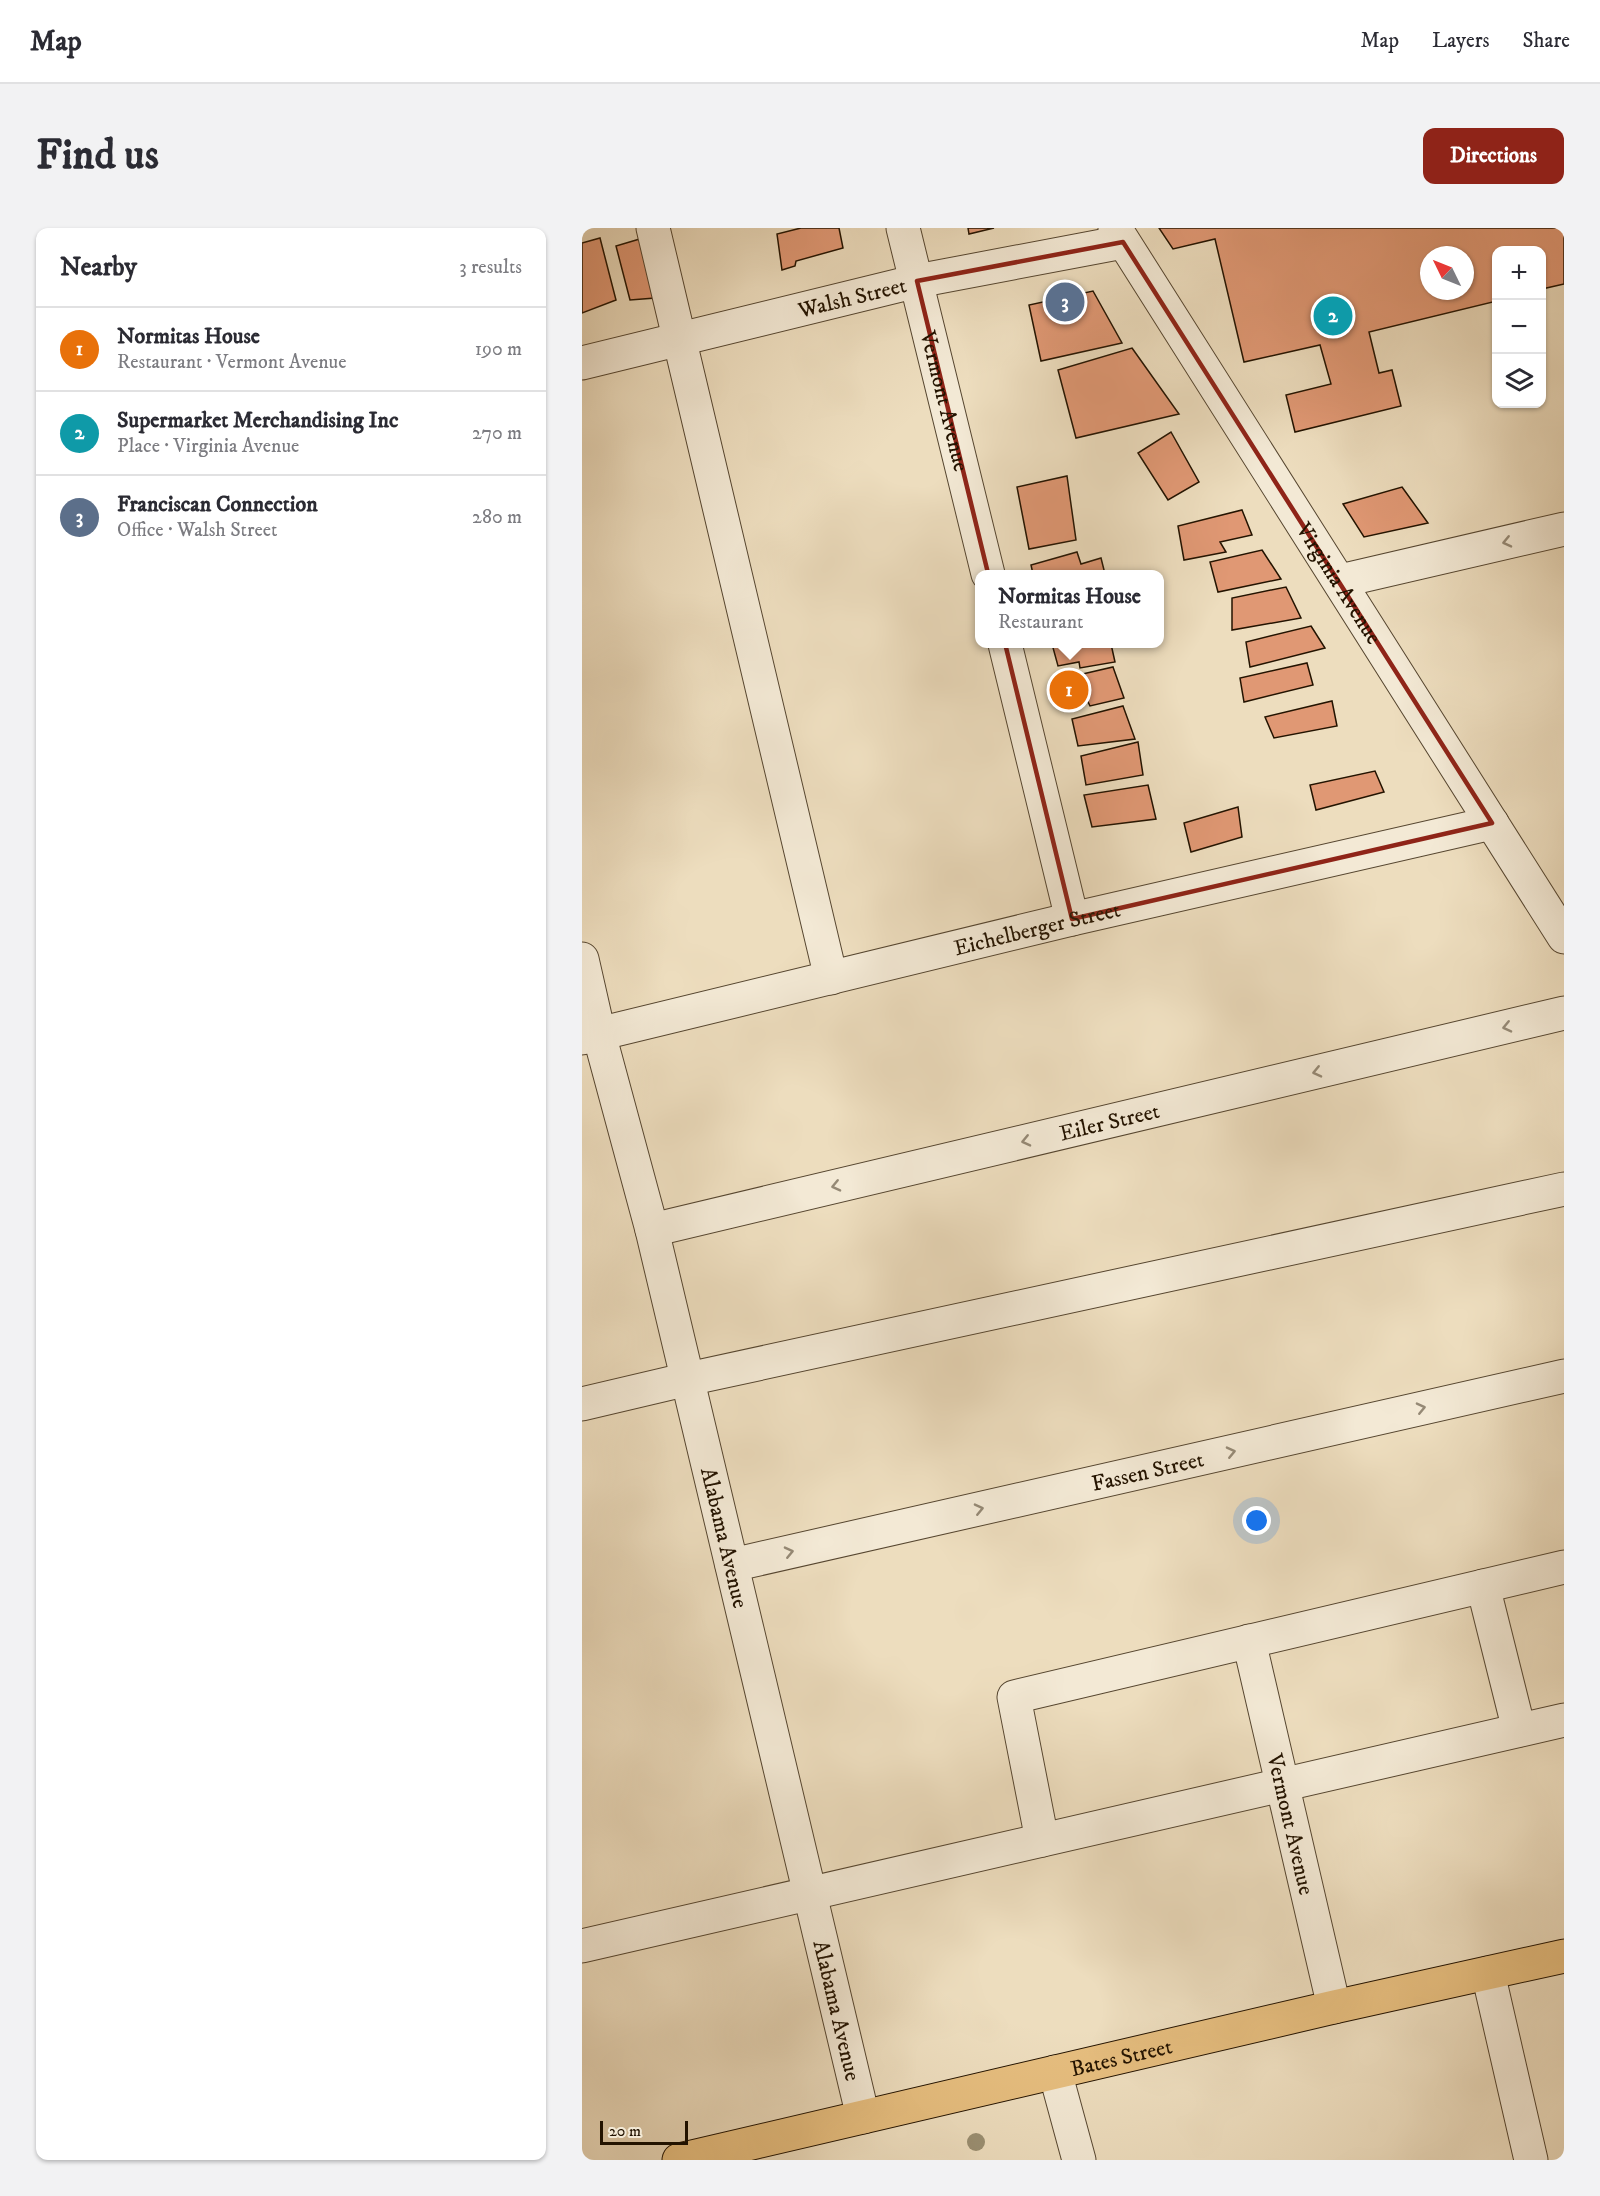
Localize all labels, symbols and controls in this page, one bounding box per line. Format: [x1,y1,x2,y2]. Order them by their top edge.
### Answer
text: Map [30,24,82,59]
text: Map [1360,28,1399,54]
text: Layers [1432,28,1490,54]
text: Share [1523,28,1570,54]
button: Directions [1423,128,1564,184]
text: Find us [36,130,159,182]
north arrow [1420,246,1474,300]
map controls [1492,246,1546,408]
button: + [1492,246,1546,300]
text: Nearby [60,251,137,284]
text: 3 results [459,255,522,280]
street label: Walsh Street [795,272,909,325]
pin: 3 [1046,280,1084,325]
pin: 2 [1314,294,1353,338]
button: − [1492,300,1546,354]
text: Normitas House [117,323,260,350]
street label: Vermont Avenue [913,327,974,474]
text: 1 [76,337,83,362]
text: 190 m [475,337,522,362]
text: Restaurant · Vermont Avenue [117,350,347,375]
button: layers [1492,354,1546,408]
text: Supermarket Merchandising Inc [117,407,398,434]
text: 2 [75,421,84,446]
text: 270 m [472,421,522,446]
text: Place · Virginia Avenue [117,434,299,459]
text: Franciscan Connection [117,491,318,518]
text: 3 [76,505,83,530]
text: 280 m [472,505,522,530]
street label: Virginia Avenue [1289,517,1387,649]
text: Office · Walsh Street [117,518,277,543]
one-way arrow [1502,535,1512,548]
popup [975,570,1164,648]
text: Normitas House [998,583,1141,610]
text: Restaurant [998,610,1083,635]
pin: 1 [1050,668,1088,712]
street label: Eichelberger Street [951,896,1123,962]
one-way arrow [1502,1020,1512,1033]
one-way arrow [1313,1065,1323,1078]
street label: Eiler Street [1057,1098,1162,1148]
one-way arrow [1021,1134,1031,1147]
one-way arrow [831,1179,841,1192]
one-way arrow [1416,1403,1426,1416]
street label: Fassen Street [1089,1446,1206,1498]
one-way arrow [1225,1446,1235,1459]
street label: Alabama Avenue [694,1465,753,1611]
one-way arrow [974,1503,984,1516]
your location [1242,1506,1271,1535]
one-way arrow [784,1546,794,1559]
street label: Vermont Avenue [1260,1750,1319,1898]
street label: Alabama Avenue [806,1938,866,2084]
street label: Bates Street [1068,2033,1175,2083]
scale bar [600,2118,688,2146]
text: 20 m [609,2121,641,2141]

